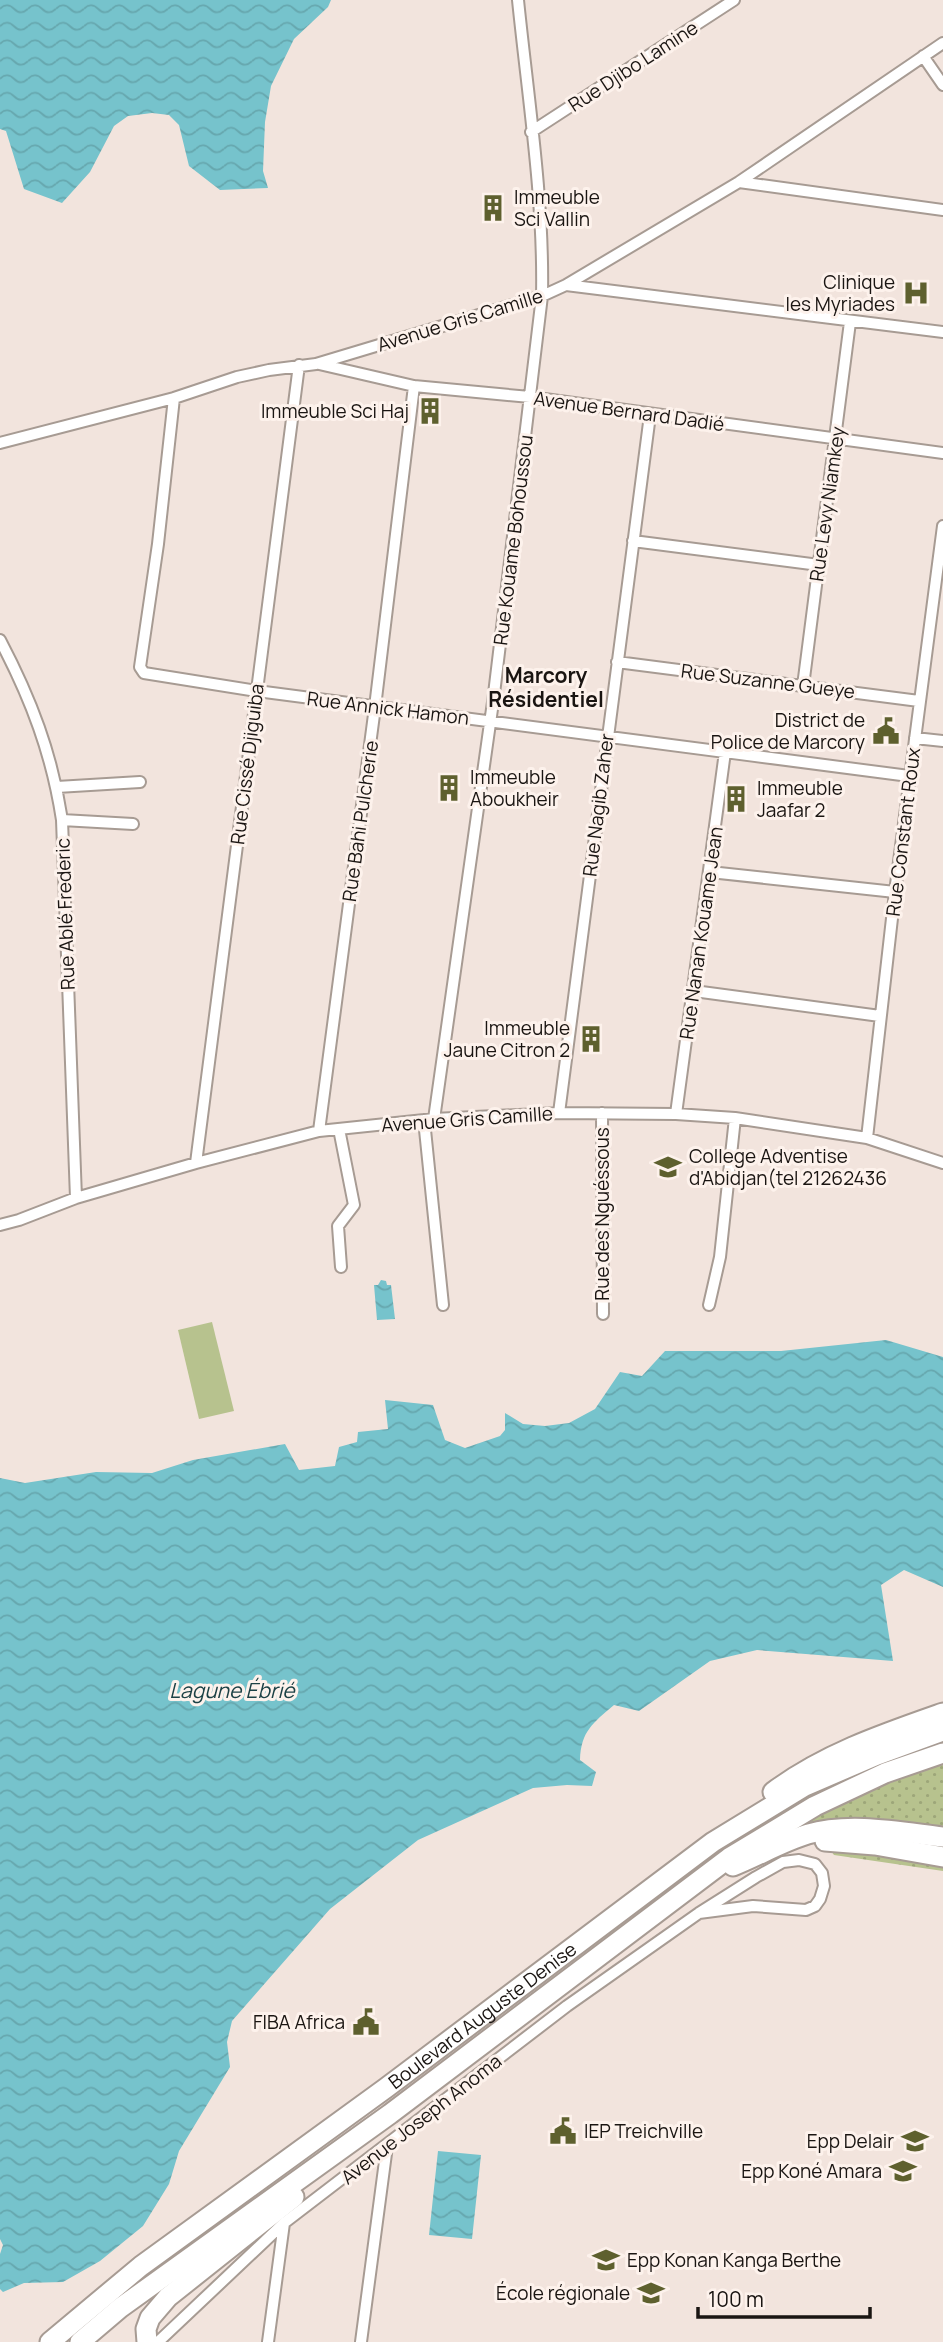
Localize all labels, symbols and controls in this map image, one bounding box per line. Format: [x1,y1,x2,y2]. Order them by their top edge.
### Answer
street label: Rue Djibo Lamine [563,14,703,118]
place label: Immeuble Sci Vallin [514,184,600,232]
building icon: Immeuble Sci Vallin [478,193,508,223]
place label: Clinique les Myriades [786,269,895,317]
hospital icon: Clinique les Myriades [901,278,931,308]
street label: Avenue Gris Camille [374,282,546,358]
street label: Avenue Bernard Dadié [532,385,726,437]
building icon: Immeuble Sci Haj [415,396,445,426]
place label: Immeuble Sci Haj [261,398,409,424]
street label: Rue Levy Niamkey [803,425,851,583]
street label: Rue Kouame Bohoussou [487,433,539,647]
street label: Rue Suzanne Gueye [680,657,856,705]
district label: Marcory Résidentiel [488,661,604,713]
street label: Rue Cissé Djiguiba [224,682,270,846]
street label: Rue Annick Hamon [305,685,471,731]
place label: District de Police de Marcory [711,707,865,755]
public building icon: District de Police de Marcory [871,716,901,746]
street label: Rue Nagib Zaher [576,732,620,878]
street label: Rue Bahi Pulcherie [336,739,384,903]
street label: Rue Constant Roux [880,746,926,918]
place label: Immeuble Aboukheir [470,764,559,812]
building icon: Immeuble Aboukheir [434,773,464,803]
place label: Immeuble Jaafar 2 [757,775,843,823]
building icon: Immeuble Jaafar 2 [721,784,751,814]
street label: Rue Nanan Kouame Jean [673,825,729,1041]
street label: Rue Ablé Frederic [49,837,81,991]
place label: Immeuble Jaune Citron 2 [444,1015,570,1063]
building icon: Immeuble Jaune Citron 2 [576,1024,606,1054]
street label: Avenue Gris Camille [380,1100,554,1138]
street label: Rue des Nguéssous [589,1127,615,1301]
place label: College Adventise d'Abidjan(tel 21262436 [689,1143,887,1191]
school or university icon: College Adventise d'Abidjan(tel 21262436 [653,1152,683,1182]
water label: Lagune Ébrié [169,1676,296,1704]
street label: Boulevard Auguste Denise [383,1936,582,2095]
public building icon: FIBA Africa [351,2007,381,2037]
place label: FIBA Africa [253,2009,345,2035]
street label: Avenue Joseph Anoma [335,2048,507,2190]
public building icon: IEP Treichville [548,2116,578,2146]
place label: IEP Treichville [584,2118,703,2144]
school or university icon: Epp Delair [900,2126,930,2156]
place label: Epp Delair [807,2128,894,2154]
school or university icon: Epp Koné Amara [888,2156,918,2186]
place label: Epp Koné Amara [741,2158,882,2184]
school or university icon: Epp Konan Kanga Berthe [591,2245,621,2275]
place label: Epp Konan Kanga Berthe [627,2247,841,2273]
scale bar [698,2276,870,2320]
school or university icon: École régionale [636,2278,666,2308]
place label: École régionale [496,2280,630,2306]
text: 100 m [708,2285,764,2313]

